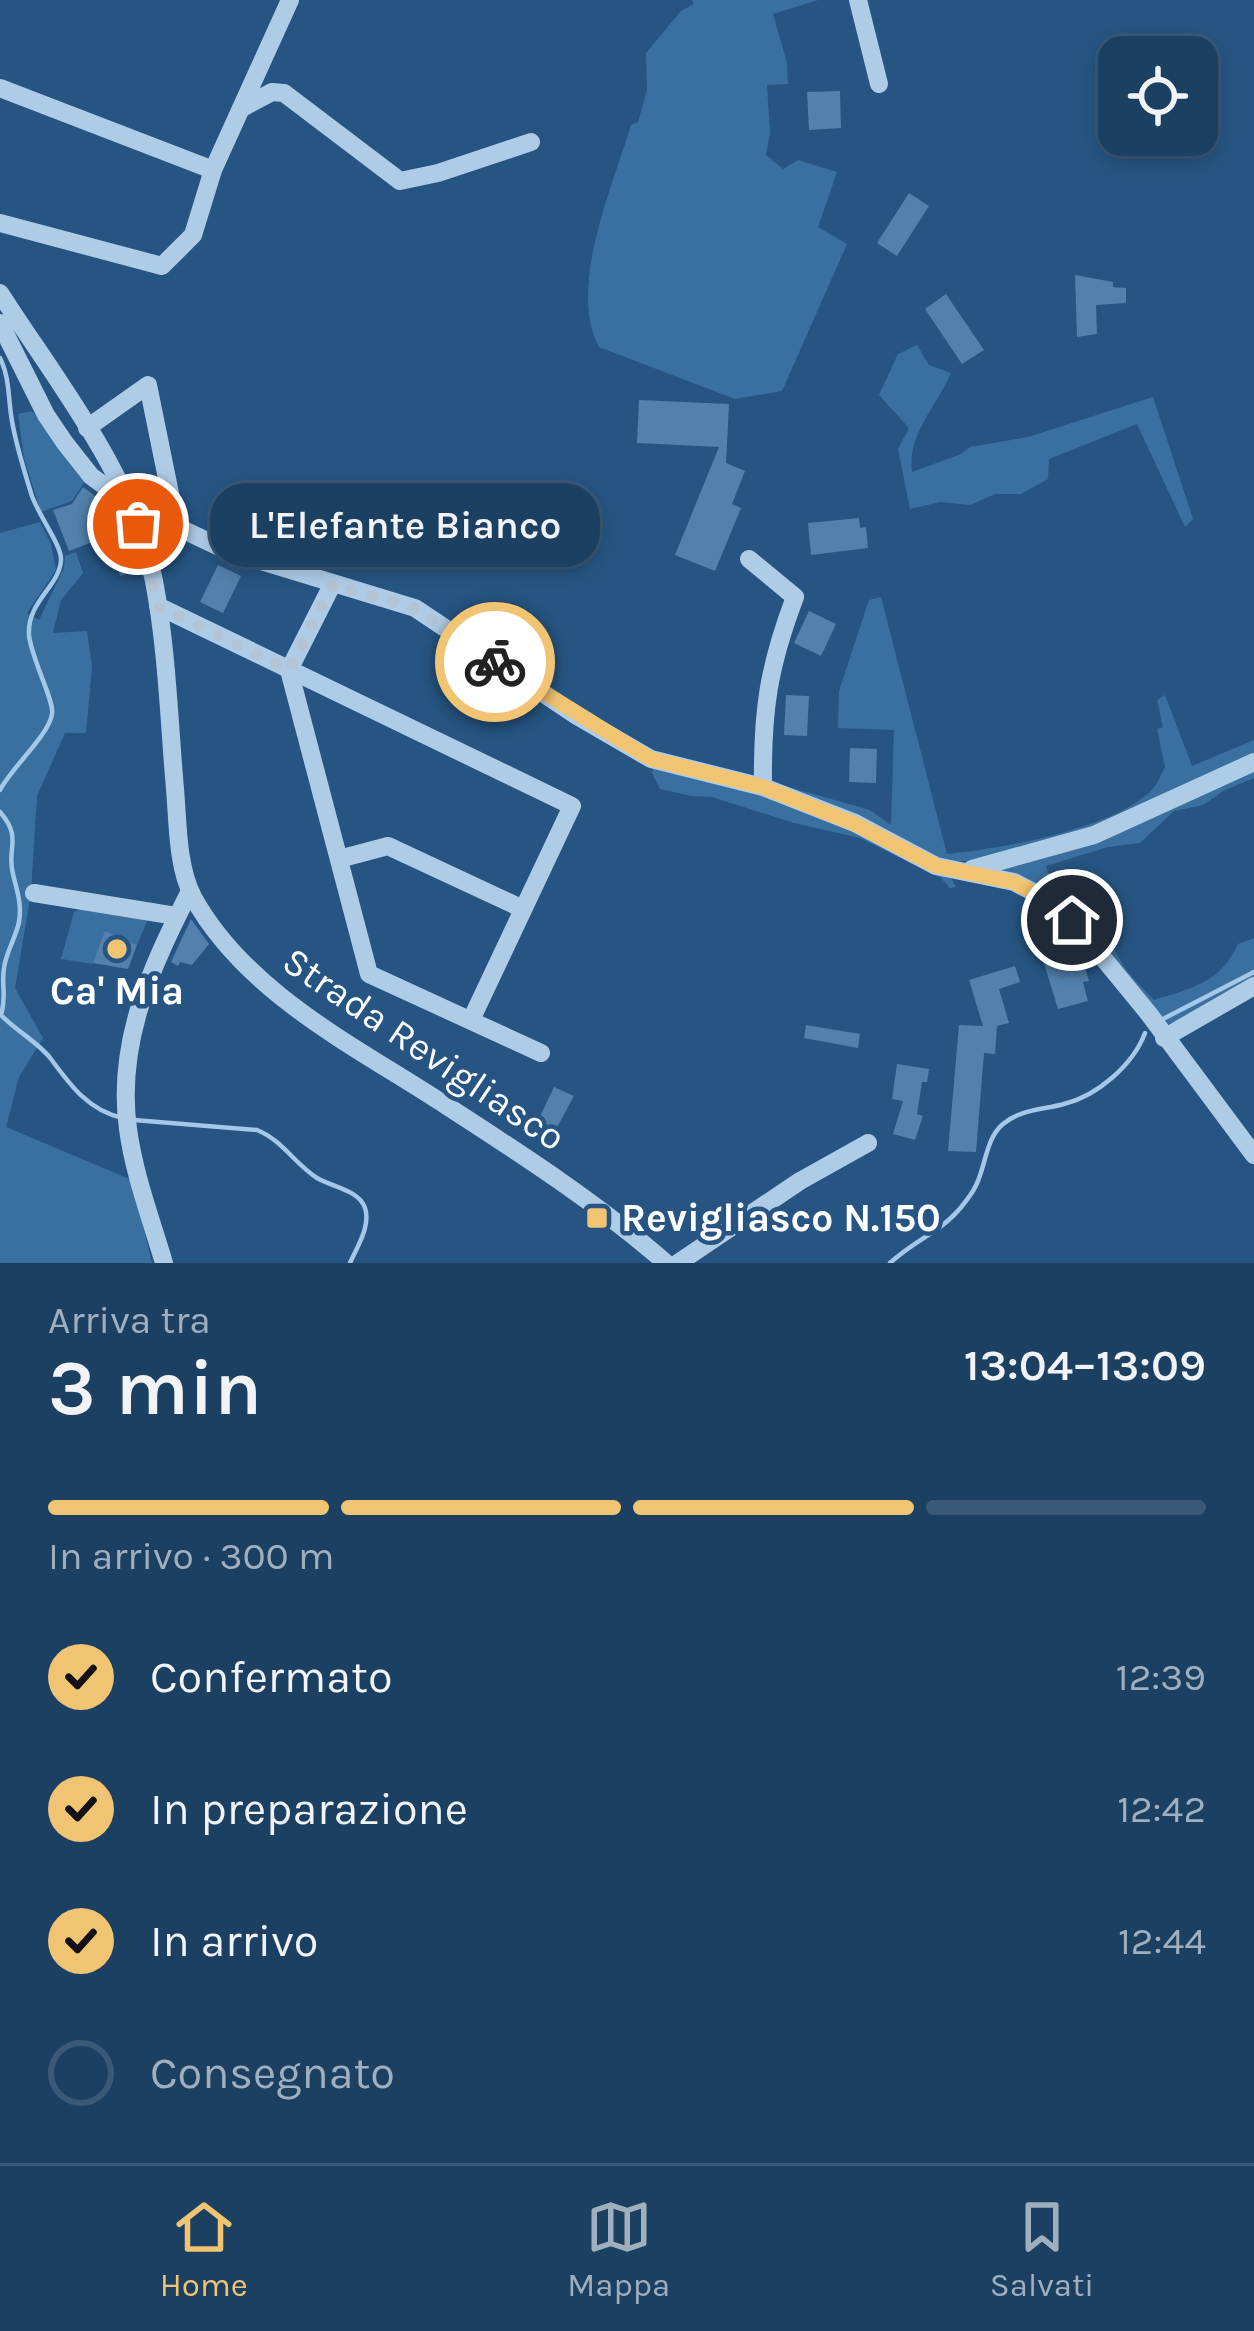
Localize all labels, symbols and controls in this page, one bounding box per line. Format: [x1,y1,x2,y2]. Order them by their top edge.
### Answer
map controls [1098,36,1218,156]
button: locate [1098,36,1218,156]
pin [87,473,189,575]
callout: L'Elefante Bianco [210,482,600,566]
icon: bag [105,491,171,557]
text: L'Elefante Bianco [249,502,561,548]
courier [435,602,555,722]
icon: bike [462,629,528,695]
pin [1021,869,1123,971]
icon: home [1039,887,1105,953]
marker: Ca' Mia [104,936,130,962]
street label: Strada Revigliasco [274,937,574,1161]
place label: Ca' Mia [50,968,184,1014]
place label: Revigliasco N.150 [621,1195,941,1241]
marker: Revigliasco N.150 [584,1205,610,1231]
text: Arriva tra [48,1297,211,1343]
text: 13:04–13:09 [964,1339,1206,1391]
text: 3 min [48,1342,262,1434]
text: In arrivo · 300 m [48,1533,334,1579]
icon: check [48,1644,114,1710]
text: Confermato [150,1651,393,1703]
text: 12:39 [1116,1654,1206,1700]
icon: check [48,1776,114,1842]
text: In preparazione [150,1783,468,1835]
text: 12:42 [1117,1786,1206,1832]
icon: check [48,1908,114,1974]
text: In arrivo [150,1915,318,1967]
text: 12:44 [1118,1918,1206,1964]
text: Consegnato [150,2047,395,2099]
tab: Home [160,2194,248,2304]
tab: Mappa [567,2194,670,2304]
tab: Salvati [990,2194,1094,2304]

